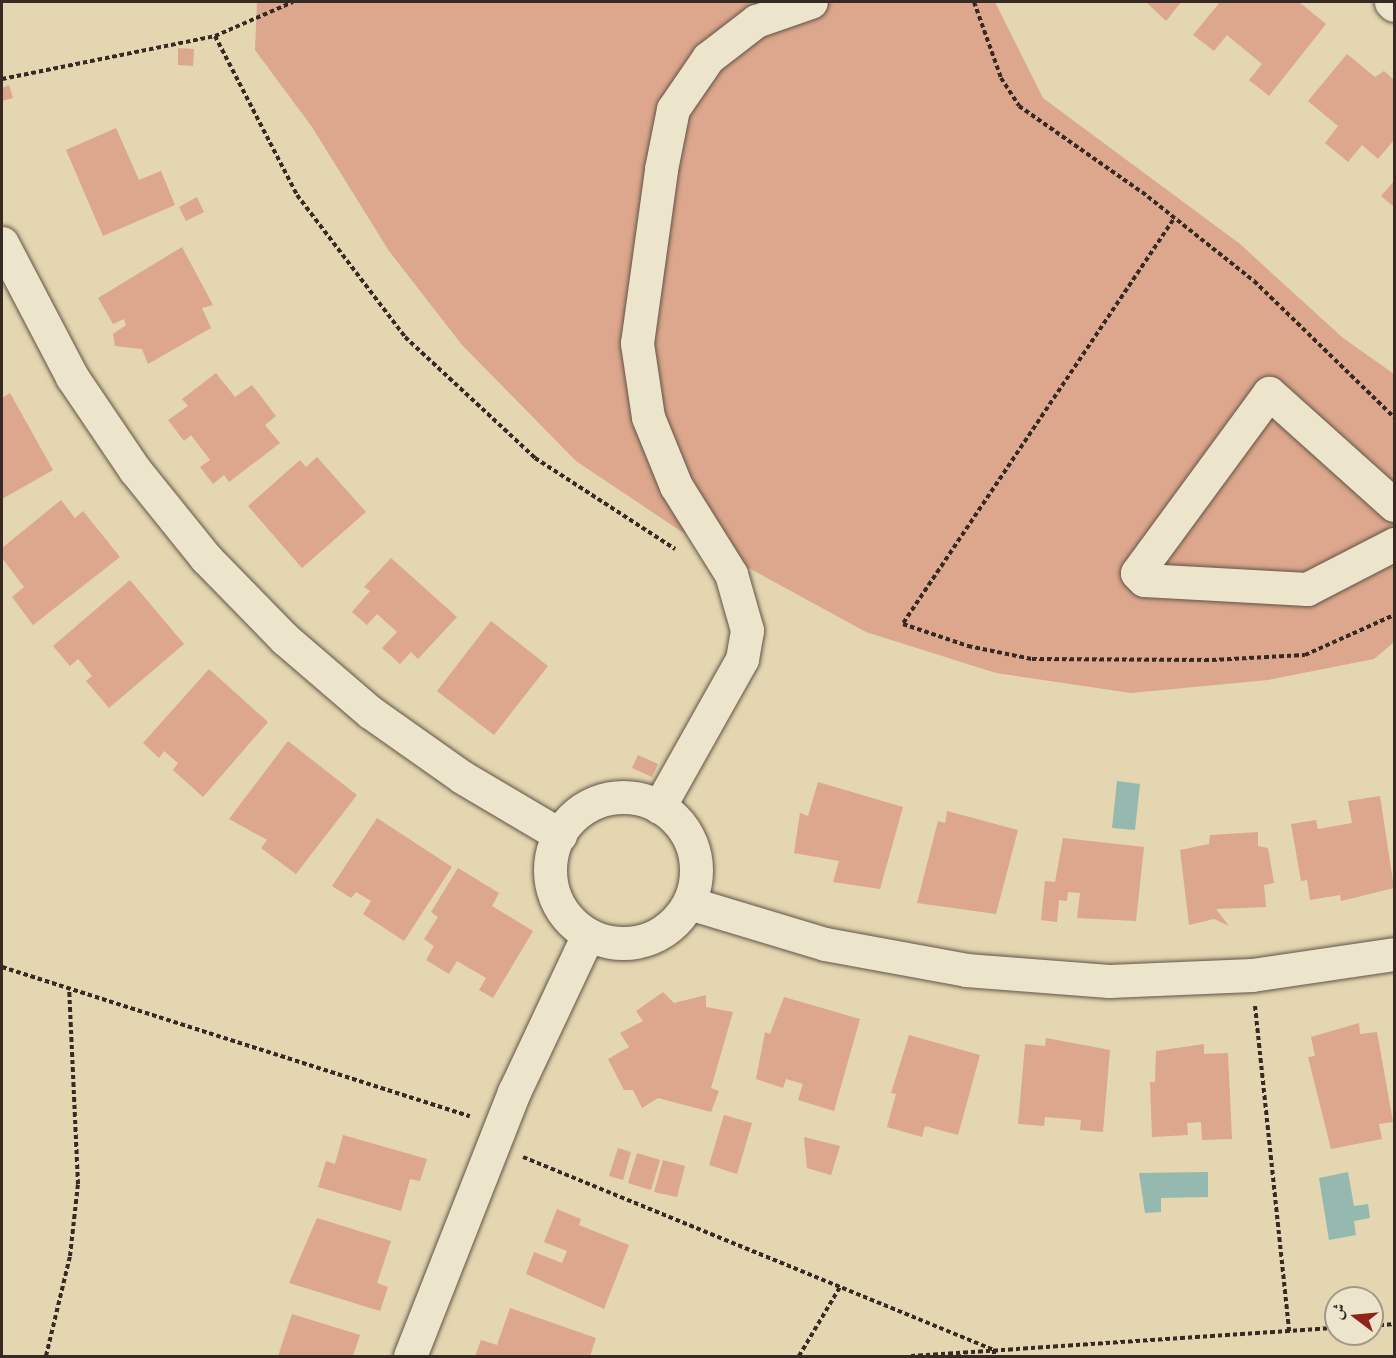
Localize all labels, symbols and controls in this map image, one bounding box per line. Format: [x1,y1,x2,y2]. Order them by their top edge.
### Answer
north arrow [1324,1286,1384,1346]
text: ش [1326,1301,1351,1322]

